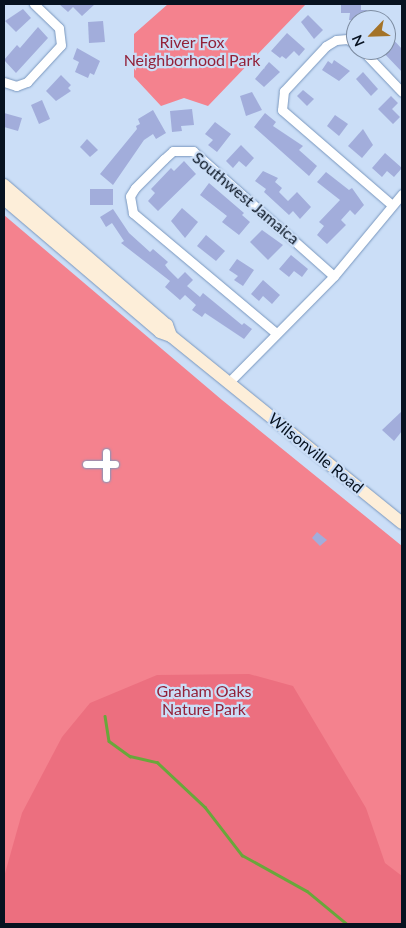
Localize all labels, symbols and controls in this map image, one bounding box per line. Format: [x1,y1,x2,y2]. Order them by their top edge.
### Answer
north arrow [346,10,396,60]
park label: River Fox Neighborhood Park [124,32,260,70]
text: N [348,33,368,49]
street label: Southwest Jamaica [189,148,303,248]
street label: Wilsonville Road [265,409,367,497]
park label: Graham Oaks Nature Park [157,681,251,719]

